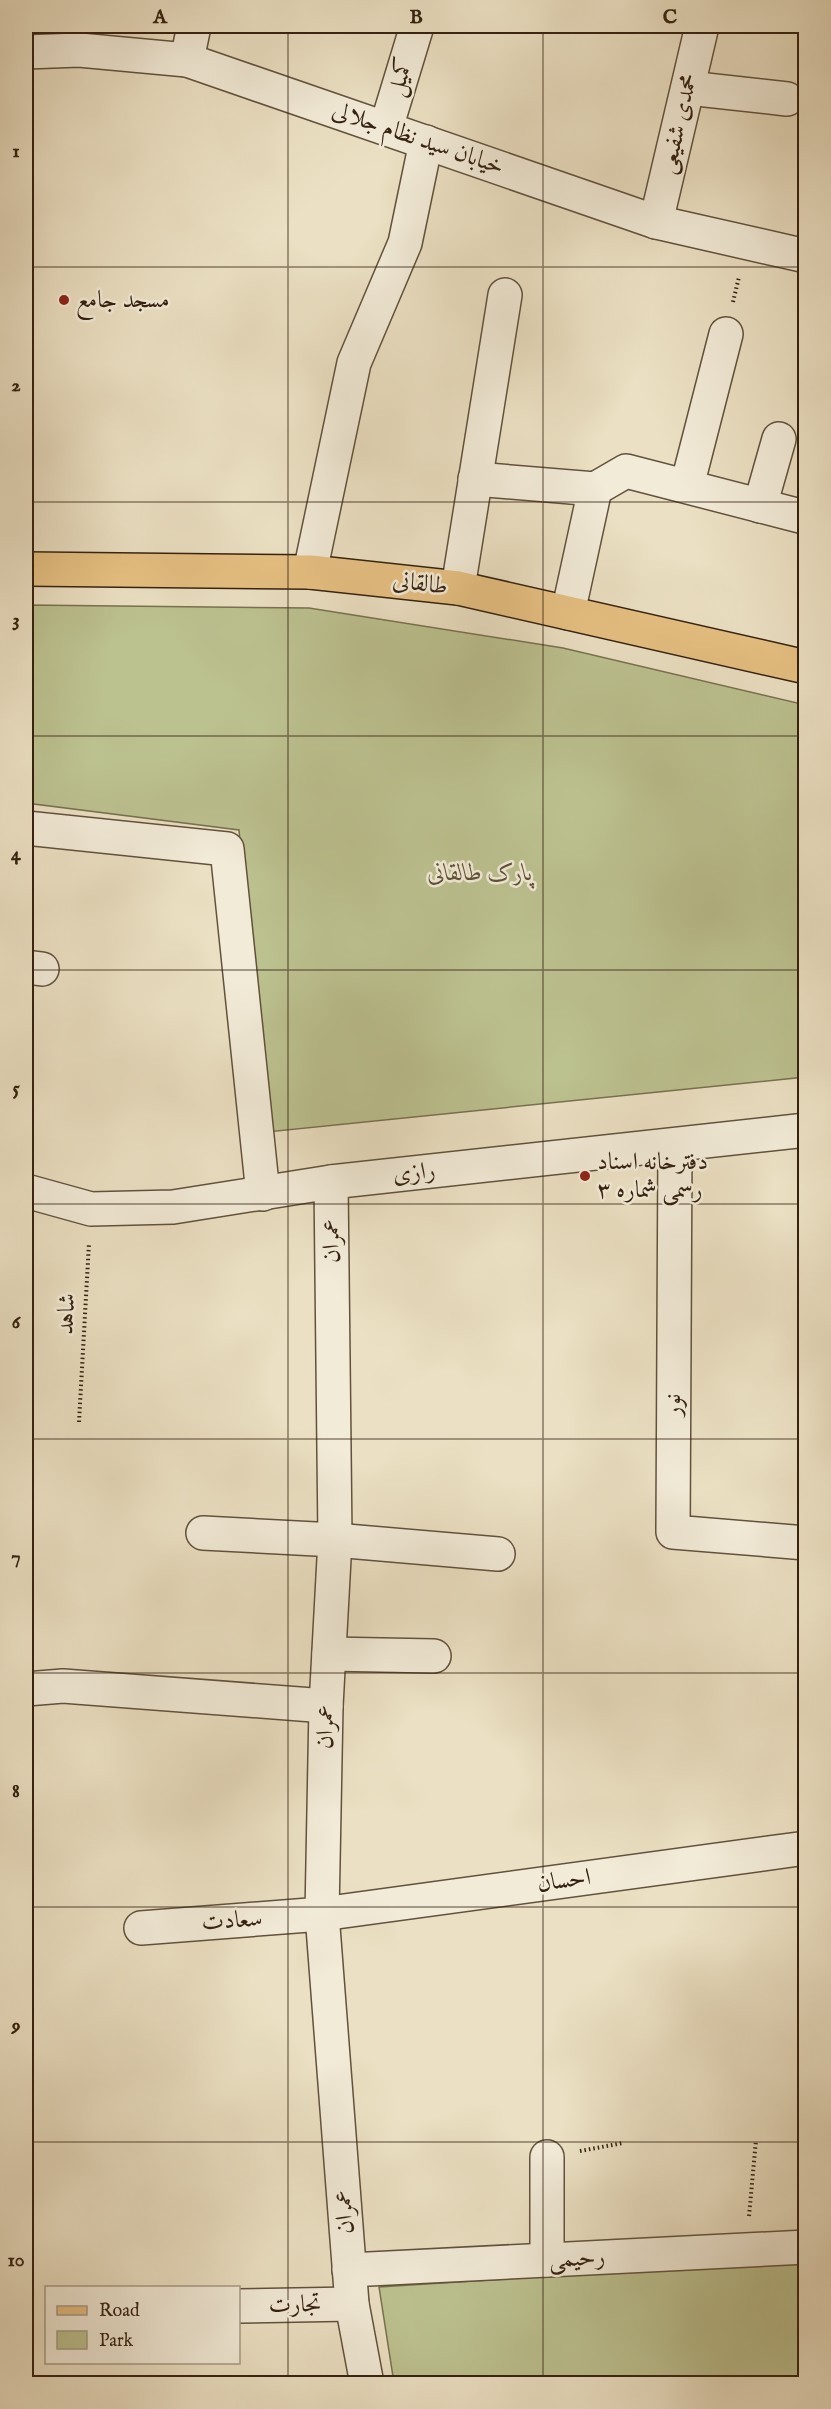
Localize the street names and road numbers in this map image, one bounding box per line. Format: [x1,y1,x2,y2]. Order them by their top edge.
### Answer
street label: کمیل [381,54,421,100]
street label: محمدی شفیعی [652,71,706,177]
street label: خیابان سید نظام جلالی [327,95,508,187]
street label: طالقانی [391,565,449,603]
street label: رازی [391,1155,437,1191]
street label: عمران [316,1219,348,1263]
street label: شاهد [50,1293,84,1335]
street label: نور [658,1394,689,1418]
street label: عمران [310,1705,342,1749]
street label: احسان [535,1862,593,1900]
street label: سعادت [201,1903,263,1939]
street label: عمران [328,2189,362,2235]
street label: رحیمی [548,2242,606,2276]
street label: تجارت [268,2289,322,2321]

